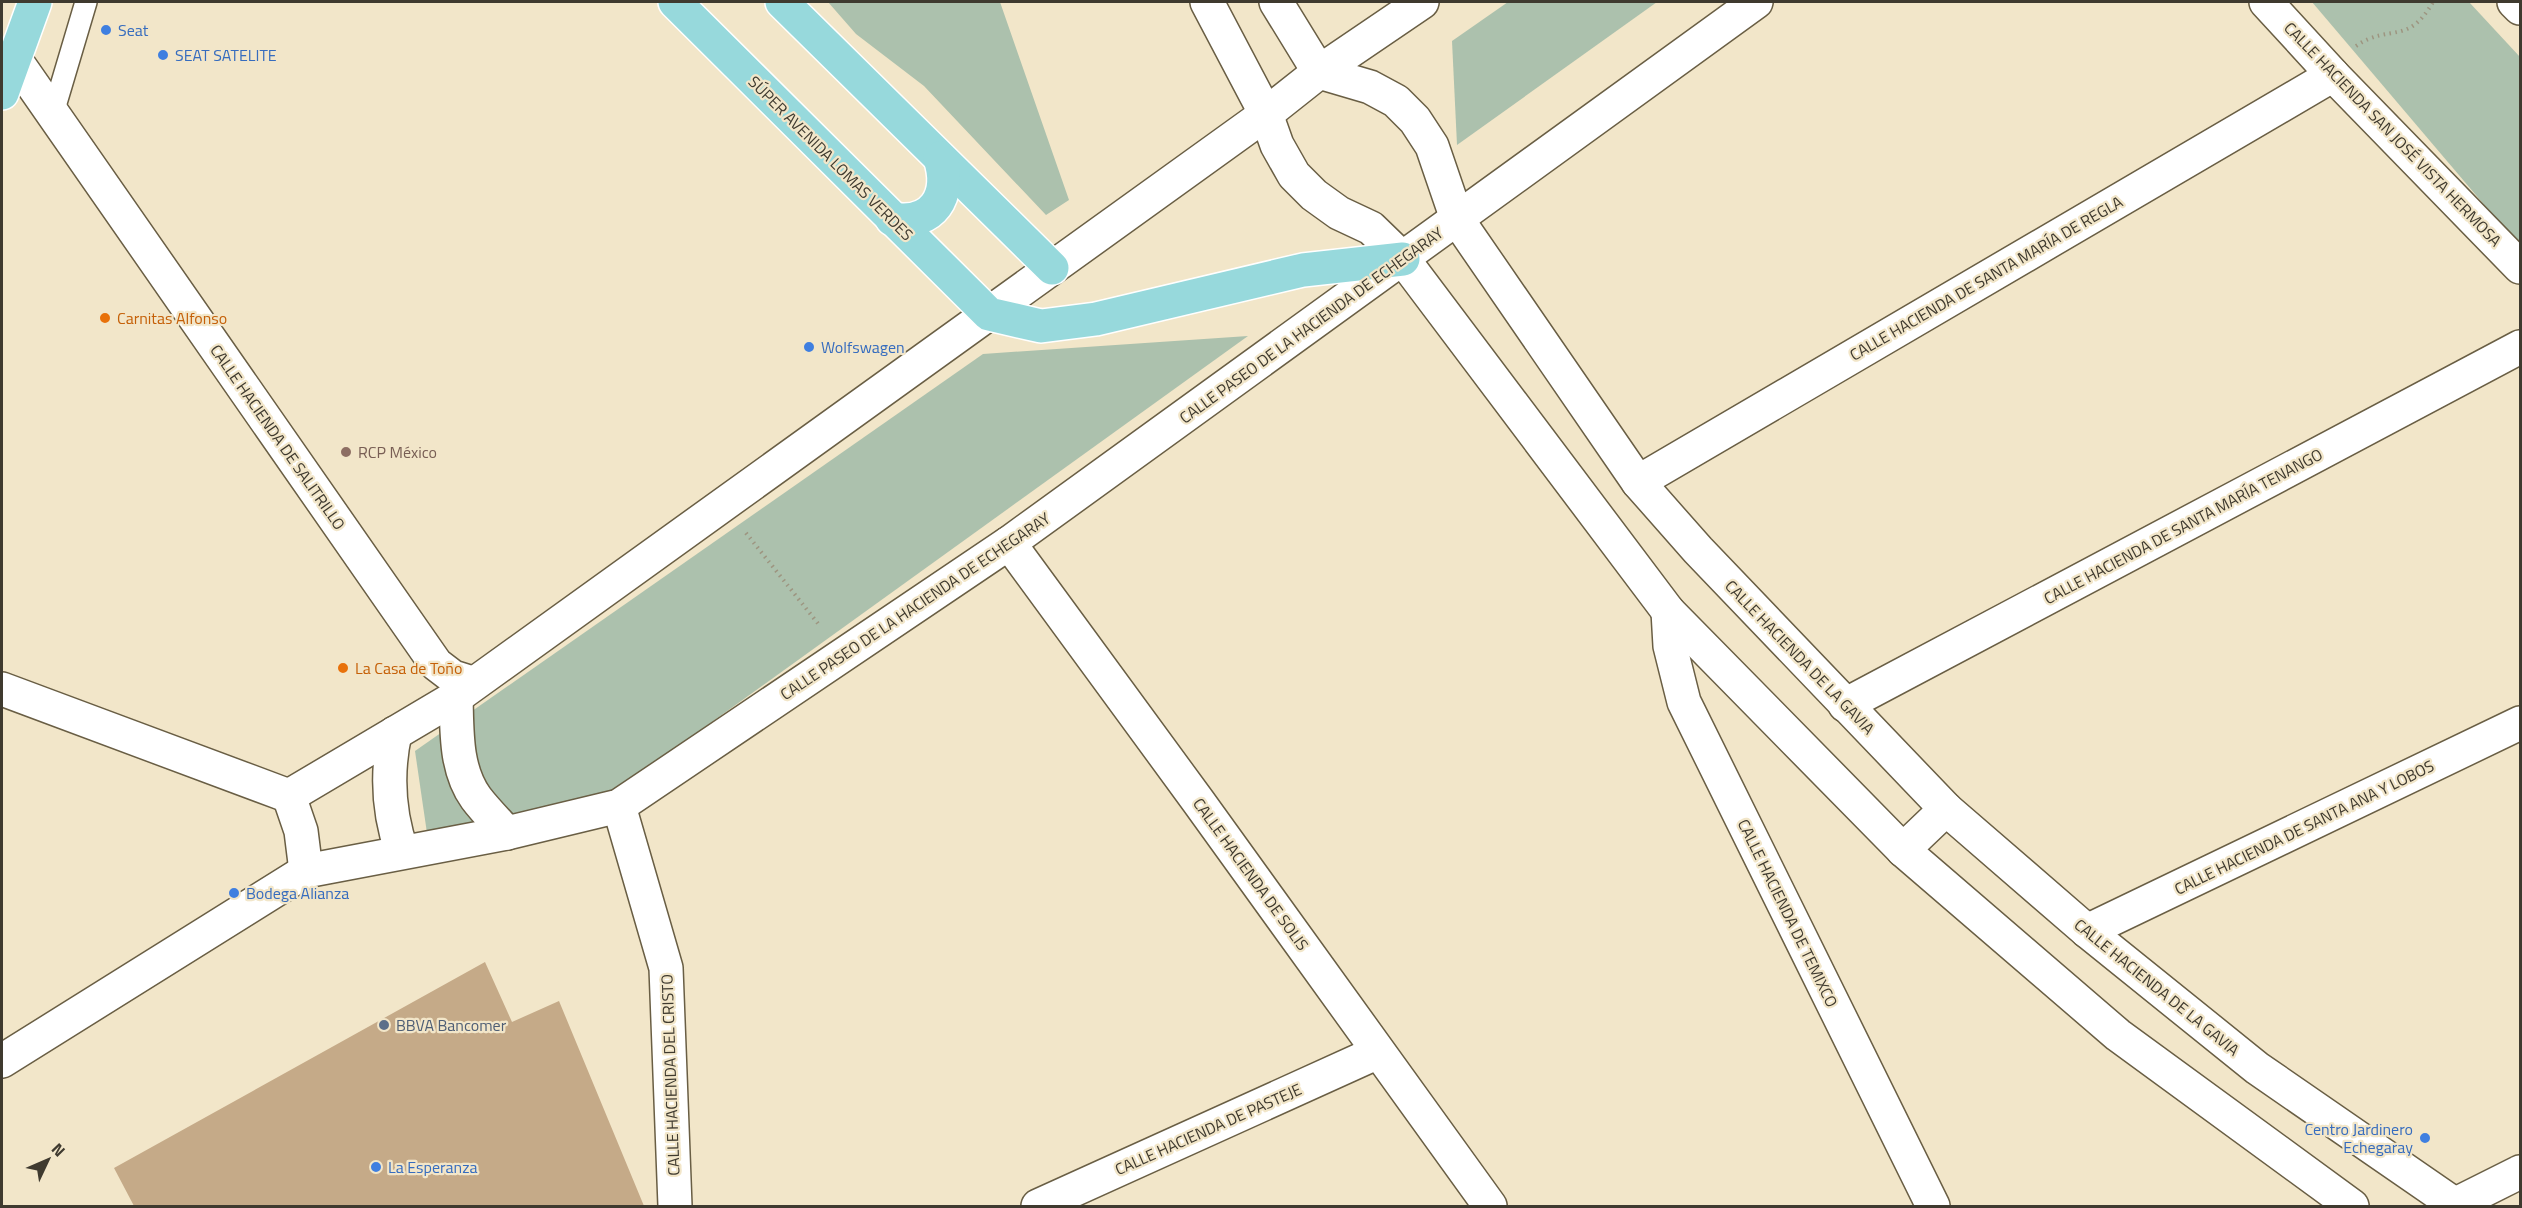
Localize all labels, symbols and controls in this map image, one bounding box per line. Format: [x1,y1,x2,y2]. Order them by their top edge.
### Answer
street label: CALLE HACIENDA SAN JOSÉ VISTA HERMOSA [2279,16,2508,252]
place label: Seat [118,18,149,42]
marker: Seat [99,23,113,37]
place label: SEAT SATELITE [175,43,277,67]
marker: SEAT SATELITE [156,48,170,62]
street label: SÚPER AVENIDA LOMAS VERDES [743,70,919,246]
street label: CALLE HACIENDA DE SANTA MARÍA DE REGLA [1845,189,2127,366]
street label: CALLE PASEO DE LA HACIENDA DE ECHEGARAY [1174,221,1448,429]
place label: Carnitas Alfonso [117,306,227,330]
marker: Carnitas Alfonso [98,311,112,325]
place label: Wolfswagen [821,335,905,359]
street label: CALLE HACIENDA DE SALITRILLO [205,339,351,535]
marker: Wolfswagen [802,340,816,354]
place label: RCP México [358,440,437,464]
street label: CALLE HACIENDA DE SANTA MARÍA TENANGO [2039,442,2327,610]
marker: RCP México [339,445,353,459]
street label: CALLE PASEO DE LA HACIENDA DE ECHEGARAY [775,506,1055,706]
street label: CALLE HACIENDA DE LA GAVIA [1720,574,1881,740]
place label: La Casa de Toño [355,656,462,680]
marker: La Casa de Toño [336,661,350,675]
street label: CALLE HACIENDA DE SANTA ANA Y LOBOS [2170,753,2438,901]
street label: CALLE HACIENDA DE SOLIS [1187,793,1315,955]
street label: CALLE HACIENDA DE TEMIXCO [1732,815,1844,1011]
place label: Bodega Alianza [246,881,349,905]
marker: Bodega Alianza [227,886,241,900]
street label: CALLE HACIENDA DE LA GAVIA [2069,913,2245,1062]
street label: CALLE HACIENDA DEL CRISTO [654,974,686,1176]
place label: BBVA Bancomer [396,1013,507,1037]
marker: BBVA Bancomer [377,1018,391,1032]
street label: CALLE HACIENDA DE PASTEJE [1111,1077,1305,1181]
place label: Centro Jardinero Echegaray [2304,1117,2413,1159]
north arrow [18,1130,78,1190]
marker: Centro Jardinero Echegaray [2418,1131,2432,1145]
text: N [46,1137,71,1162]
place label: La Esperanza [388,1155,477,1179]
marker: La Esperanza [369,1160,383,1174]

